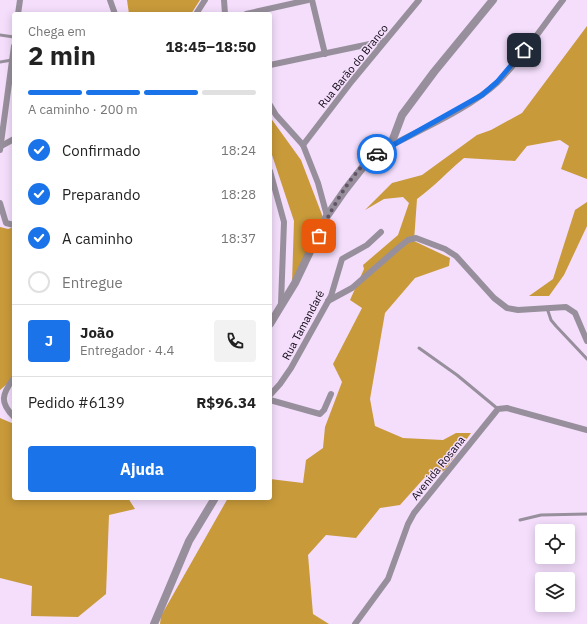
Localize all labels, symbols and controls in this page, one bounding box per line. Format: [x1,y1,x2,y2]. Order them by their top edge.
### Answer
street label: Rua Barão do Branco [315,21,391,111]
text: Chega em [28,23,86,40]
pin [507,33,541,67]
text: 18:45–18:50 [165,37,256,56]
text: 2 min [28,38,96,72]
icon: home [513,39,535,61]
text: A caminho · 200 m [28,101,138,118]
courier [357,134,397,174]
icon: check [28,139,50,161]
text: Confirmado [62,141,140,160]
text: 18:24 [221,142,256,159]
icon: car [366,143,388,165]
icon: check [28,183,50,205]
text: Preparando [62,185,140,204]
text: 18:28 [221,186,256,203]
pin [302,219,336,253]
icon: bag [308,225,330,247]
icon: check [28,227,50,249]
text: A caminho [62,229,133,248]
text: 18:37 [221,230,256,247]
text: Entregue [62,273,123,292]
street label: Rua Tamandaré [279,288,327,362]
button: phone [214,320,256,362]
text: João [80,323,114,342]
text: J [45,331,53,350]
text: Entregador · 4.4 [80,342,174,359]
text: Pedido #6139 [28,393,125,412]
text: R$96.34 [196,393,256,412]
street label: Avenida Rosana [408,433,468,503]
button: Ajuda [28,446,256,492]
map controls [535,524,575,612]
button: locate [535,524,575,564]
button: layers [535,572,575,612]

